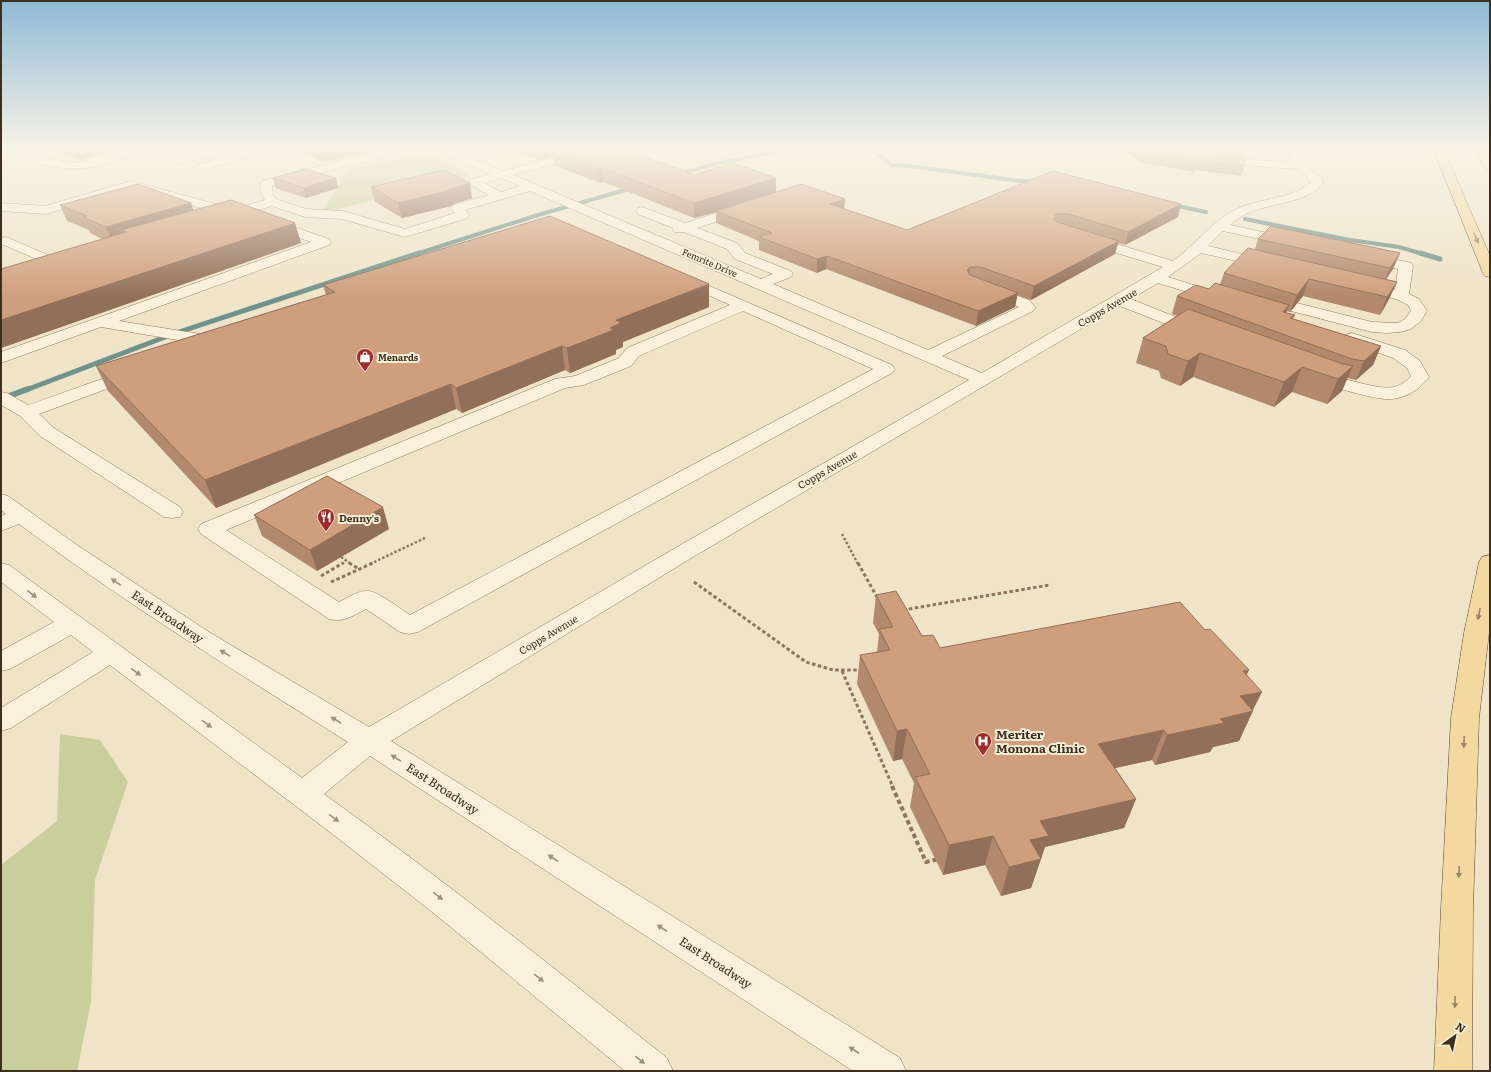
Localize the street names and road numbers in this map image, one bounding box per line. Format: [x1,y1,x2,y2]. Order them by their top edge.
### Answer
street label: Femrite Drive [680,244,740,280]
street label: Copps Avenue [1074,284,1140,330]
street label: Copps Avenue [794,446,860,492]
street label: East Broadway [128,585,208,647]
street label: Copps Avenue [516,610,580,658]
street label: East Broadway [403,758,483,818]
street label: East Broadway [676,932,756,992]

